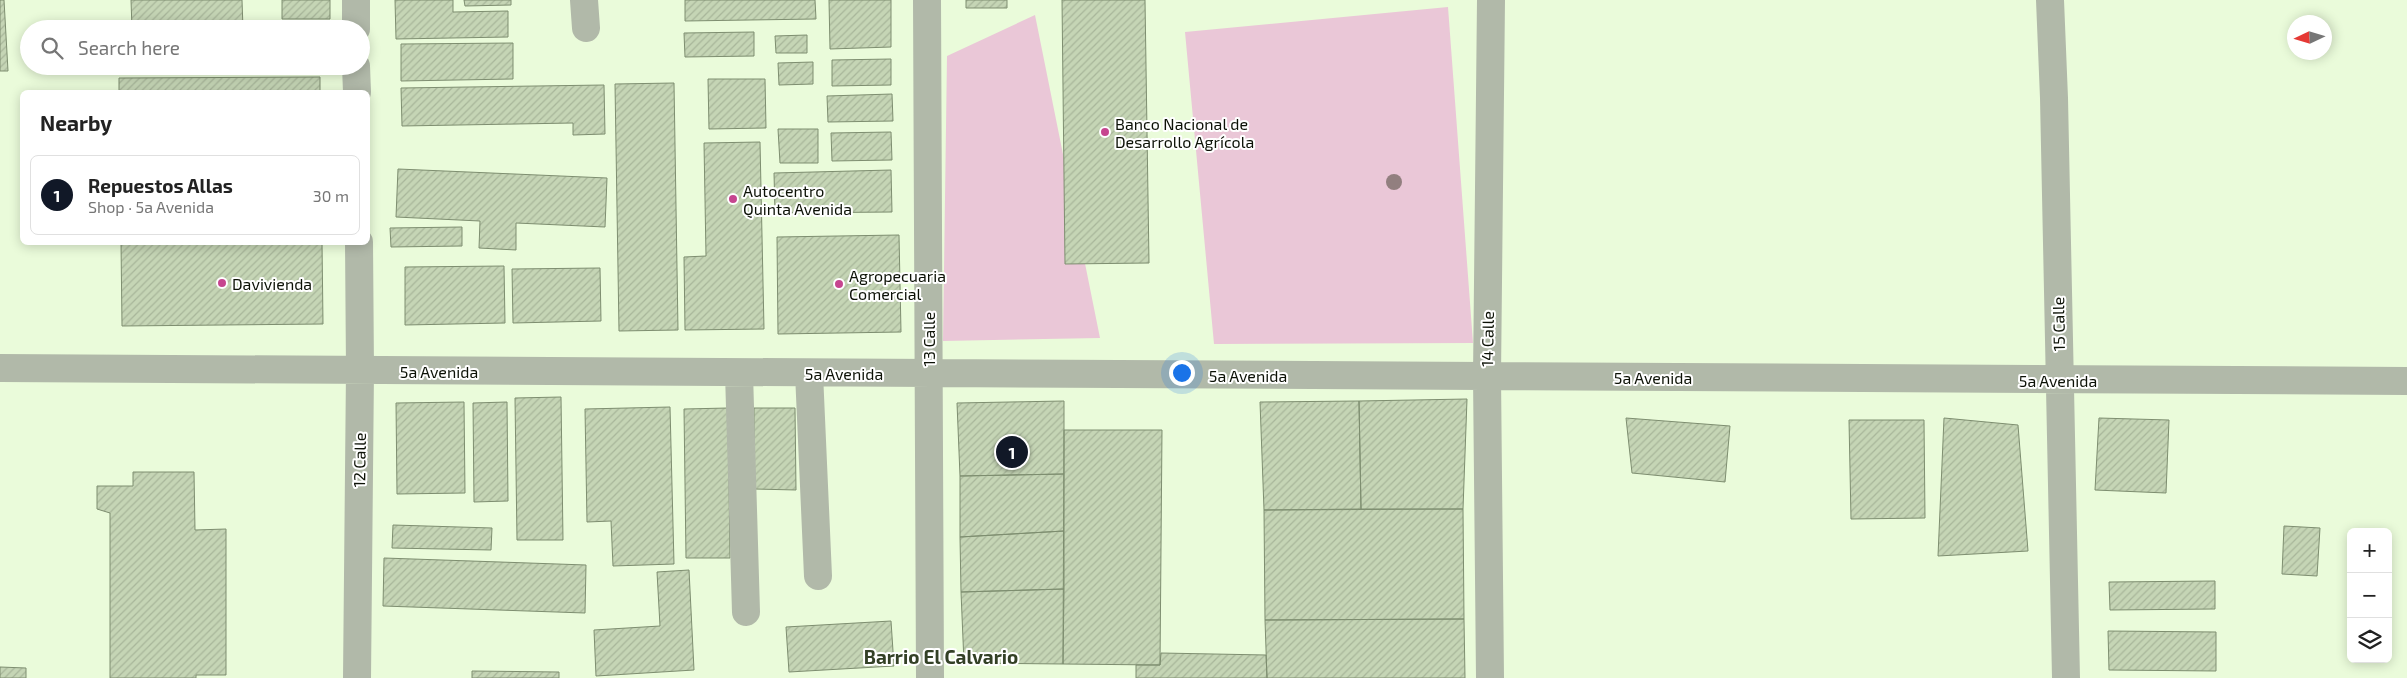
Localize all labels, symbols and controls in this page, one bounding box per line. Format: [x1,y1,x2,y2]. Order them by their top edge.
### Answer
north arrow [2287,15,2332,60]
search box [20,20,370,75]
icon: search [38,34,66,62]
text: Search here [78,36,180,59]
text: Nearby [40,110,112,135]
place label: Banco Nacional de Desarrollo Agrícola [1115,114,1254,151]
marker: Banco Nacional de Desarrollo Agrícola [1099,126,1111,138]
text: Repuestos Allas [88,174,233,197]
place label: Autocentro Quinta Avenida [743,181,852,219]
text: 1 [54,186,60,205]
text: 30 m [313,186,349,205]
marker: Autocentro Quinta Avenida [727,193,739,205]
text: Shop · 5a Avenida [88,197,214,216]
place label: Agropecuaria Comercial [849,266,946,303]
place label: Davivienda [232,274,312,293]
marker: Davivienda [216,277,228,289]
marker: Agropecuaria Comercial [833,278,845,290]
street label: 15 Calle [2048,297,2068,351]
street label: 14 Calle [1477,311,1497,367]
street label: 13 Calle [919,312,938,366]
your location [1169,360,1195,386]
street label: 5a Avenida [400,362,478,381]
street label: 5a Avenida [805,364,883,383]
street label: 5a Avenida [1209,366,1287,385]
street label: 5a Avenida [1614,368,1692,387]
street label: 5a Avenida [2019,371,2097,390]
street label: 12 Calle [349,432,369,488]
pin: 1 [996,433,1028,471]
map controls [2347,528,2392,663]
button: + [2347,528,2392,573]
button: − [2347,573,2392,618]
button: layers [2347,618,2392,663]
district label: Barrio El Calvario [864,645,1018,668]

